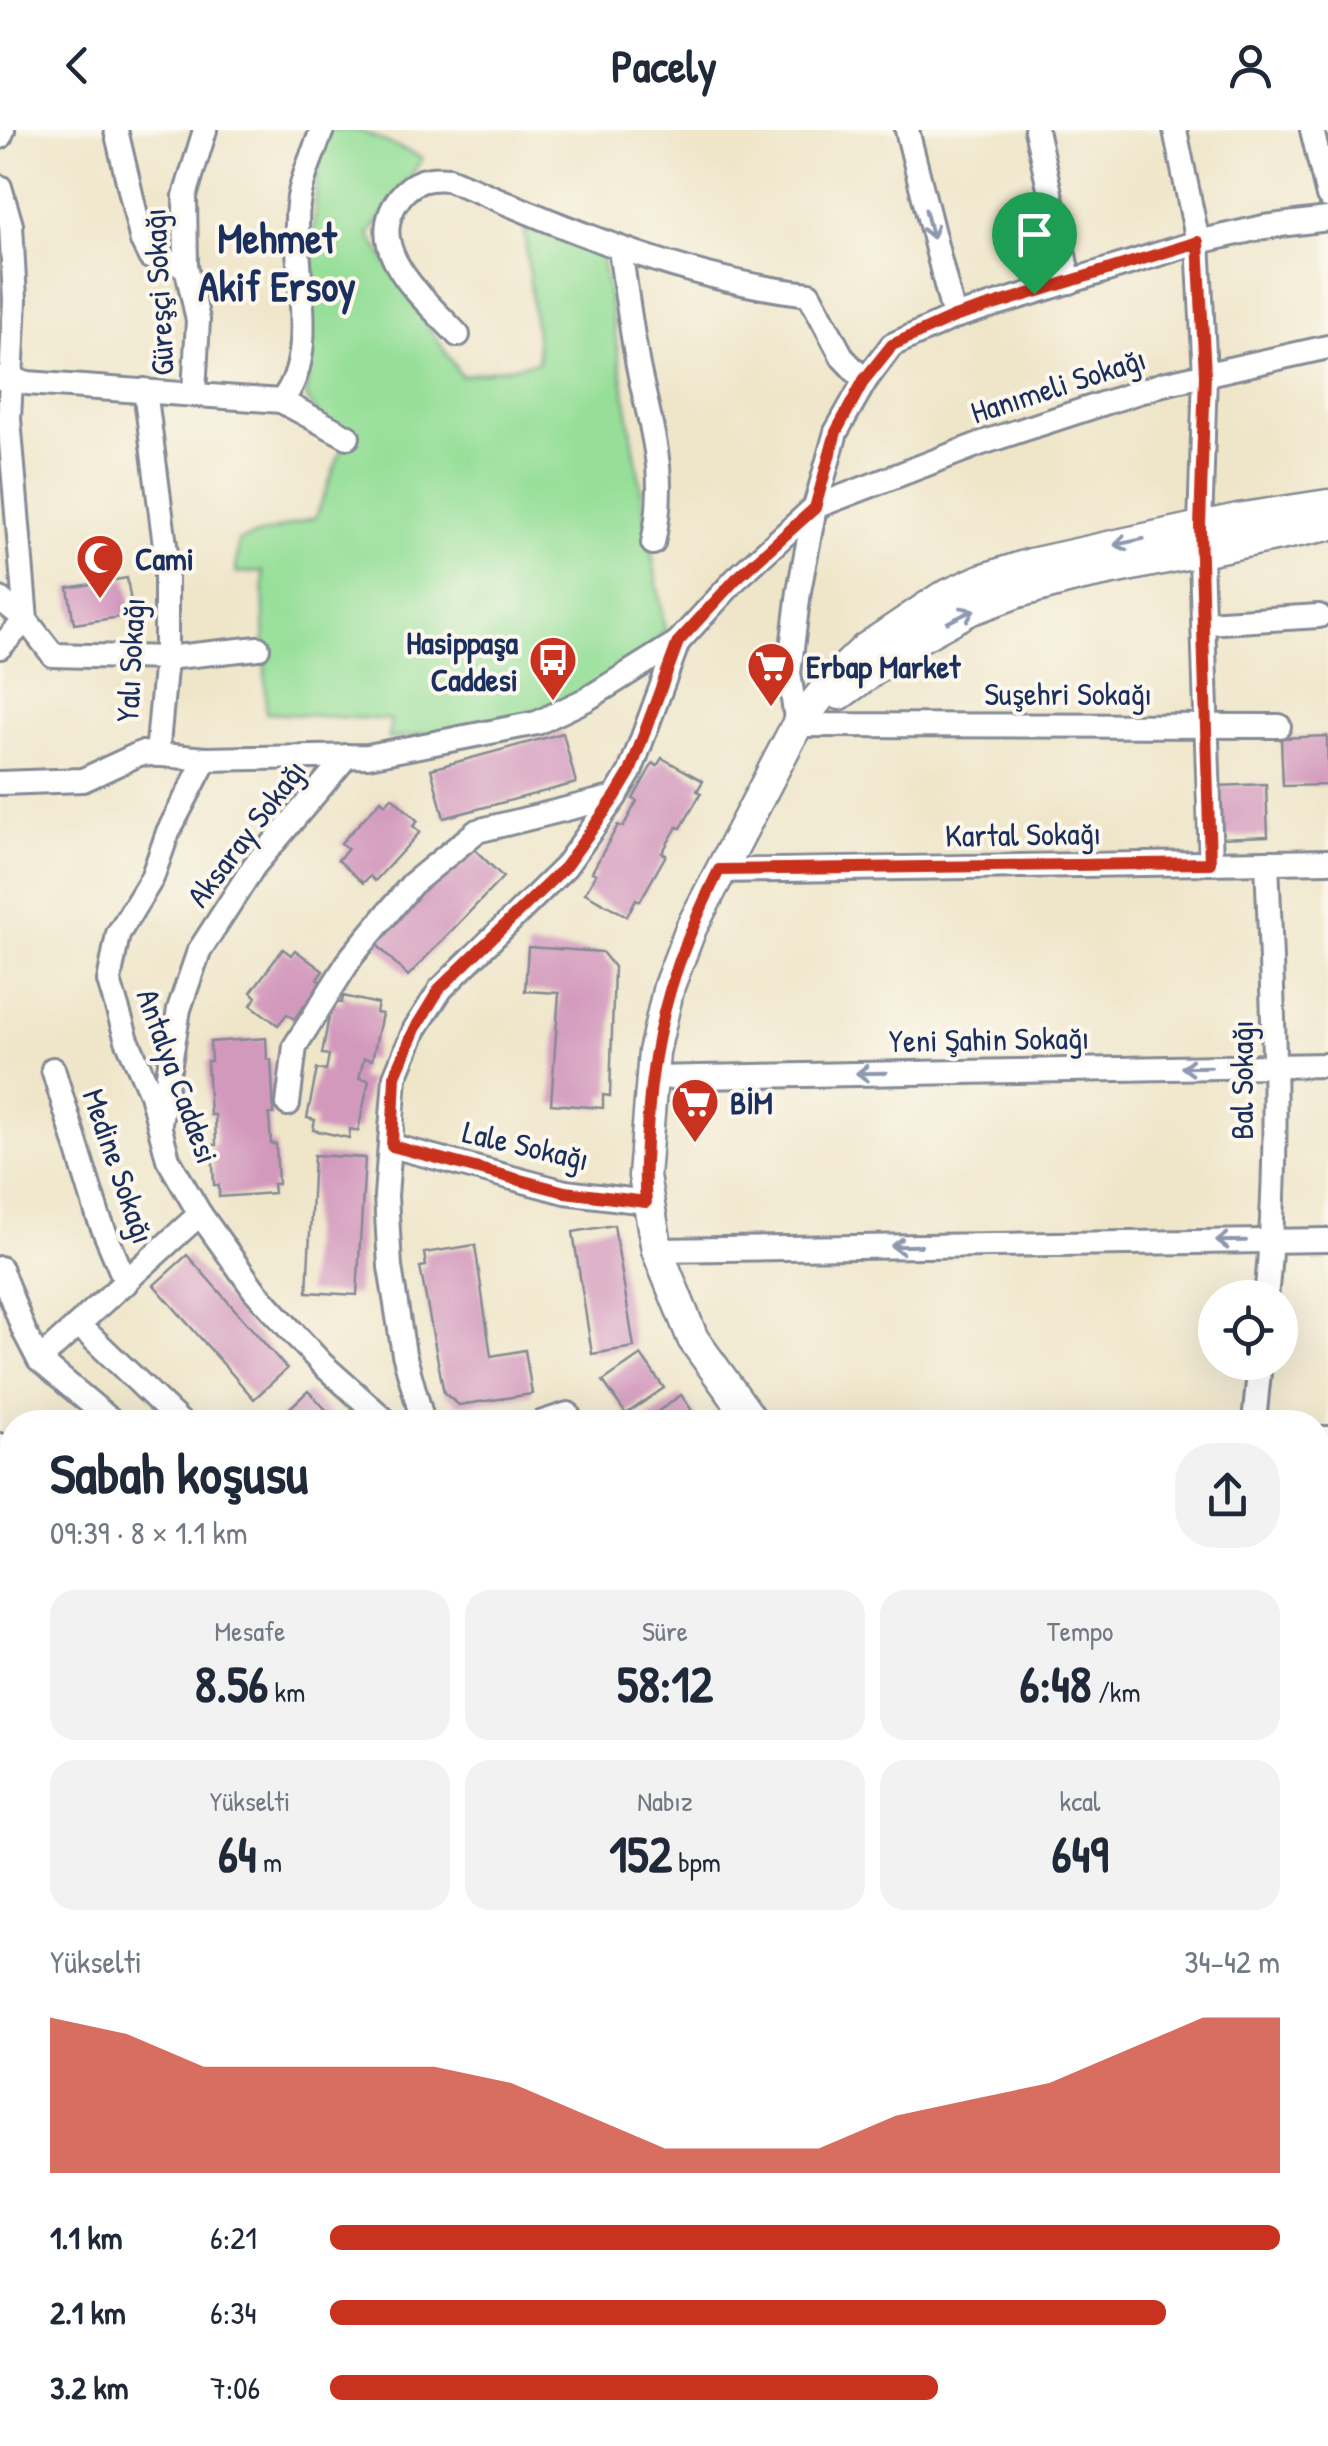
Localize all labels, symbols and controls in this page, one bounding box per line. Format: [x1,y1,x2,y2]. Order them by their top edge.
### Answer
text: Pacely [611,35,717,96]
icon: back [50,38,105,93]
icon: person [1223,38,1278,93]
pin [992,192,1077,295]
street label: Güreşçi Sokağı [132,207,184,377]
one-way arrow [921,207,939,239]
icon: arrive [1007,207,1062,262]
district label: Mehmet Akif Ersoy [198,209,356,315]
street label: Hanımeli Sokağı [965,337,1151,433]
mosque icon: Cami [74,532,126,600]
one-way arrow [1114,534,1146,553]
place label: Cami [135,537,194,580]
street label: Yalı Sokağı [105,597,155,723]
one-way arrow [945,605,975,624]
place label: Hasippaşa Caddesi [406,621,518,701]
bus stop icon: Hasippaşa Caddesi [527,634,579,702]
supermarket icon: Erbap Market [745,640,797,708]
place label: Erbap Market [806,645,961,689]
street label: Suşehri Sokağı [984,672,1152,715]
street label: Aksaray Sokağı [176,750,316,916]
street label: Kartal Sokağı [945,811,1101,857]
street label: Antalya Caddesi [127,983,229,1169]
street label: Yeni Şahin Sokağı [888,1016,1090,1062]
street label: Bal Sokağı [1220,1020,1263,1140]
one-way arrow [1180,1058,1212,1077]
one-way arrow [855,1064,887,1083]
supermarket icon: BİM [669,1076,721,1144]
place label: BİM [730,1081,773,1124]
street label: Medine Sokağı [72,1083,166,1249]
street label: Lale Sokağı [459,1110,593,1180]
one-way arrow [1215,1232,1248,1250]
one-way arrow [890,1236,922,1256]
map controls [1198,1280,1298,1380]
button: locate [1198,1280,1298,1380]
text: Sabah koşusu [50,1436,308,1510]
button: share [1175,1443,1280,1548]
text: 09:39 · 8 × 1.1 km [50,1511,247,1554]
text: Mesafe [215,1612,285,1650]
text: Süre [642,1612,688,1650]
text: Tempo [1047,1612,1113,1650]
text: 8.56 [195,1650,268,1718]
text: 58:12 [617,1650,713,1718]
text: 6:48 [1020,1650,1092,1718]
text: km [268,1673,305,1711]
text: /km [1092,1673,1140,1711]
text: Yükselti [210,1782,290,1820]
text: Nabız [637,1782,693,1820]
text: kcal [1060,1782,1100,1820]
text: 64 [218,1820,257,1888]
text: 152 [609,1820,672,1888]
text: 649 [1051,1820,1109,1888]
text: m [257,1843,282,1881]
text: bpm [672,1843,721,1881]
text: Yükselti [50,1940,142,1983]
text: 34–42 m [1184,1940,1280,1983]
text: 1.1 km [50,2216,122,2259]
text: 6:21 [210,2216,257,2259]
text: 2.1 km [50,2291,126,2334]
text: 6:34 [210,2291,257,2334]
text: 3.2 km [50,2366,129,2409]
text: 7:06 [210,2366,260,2409]

